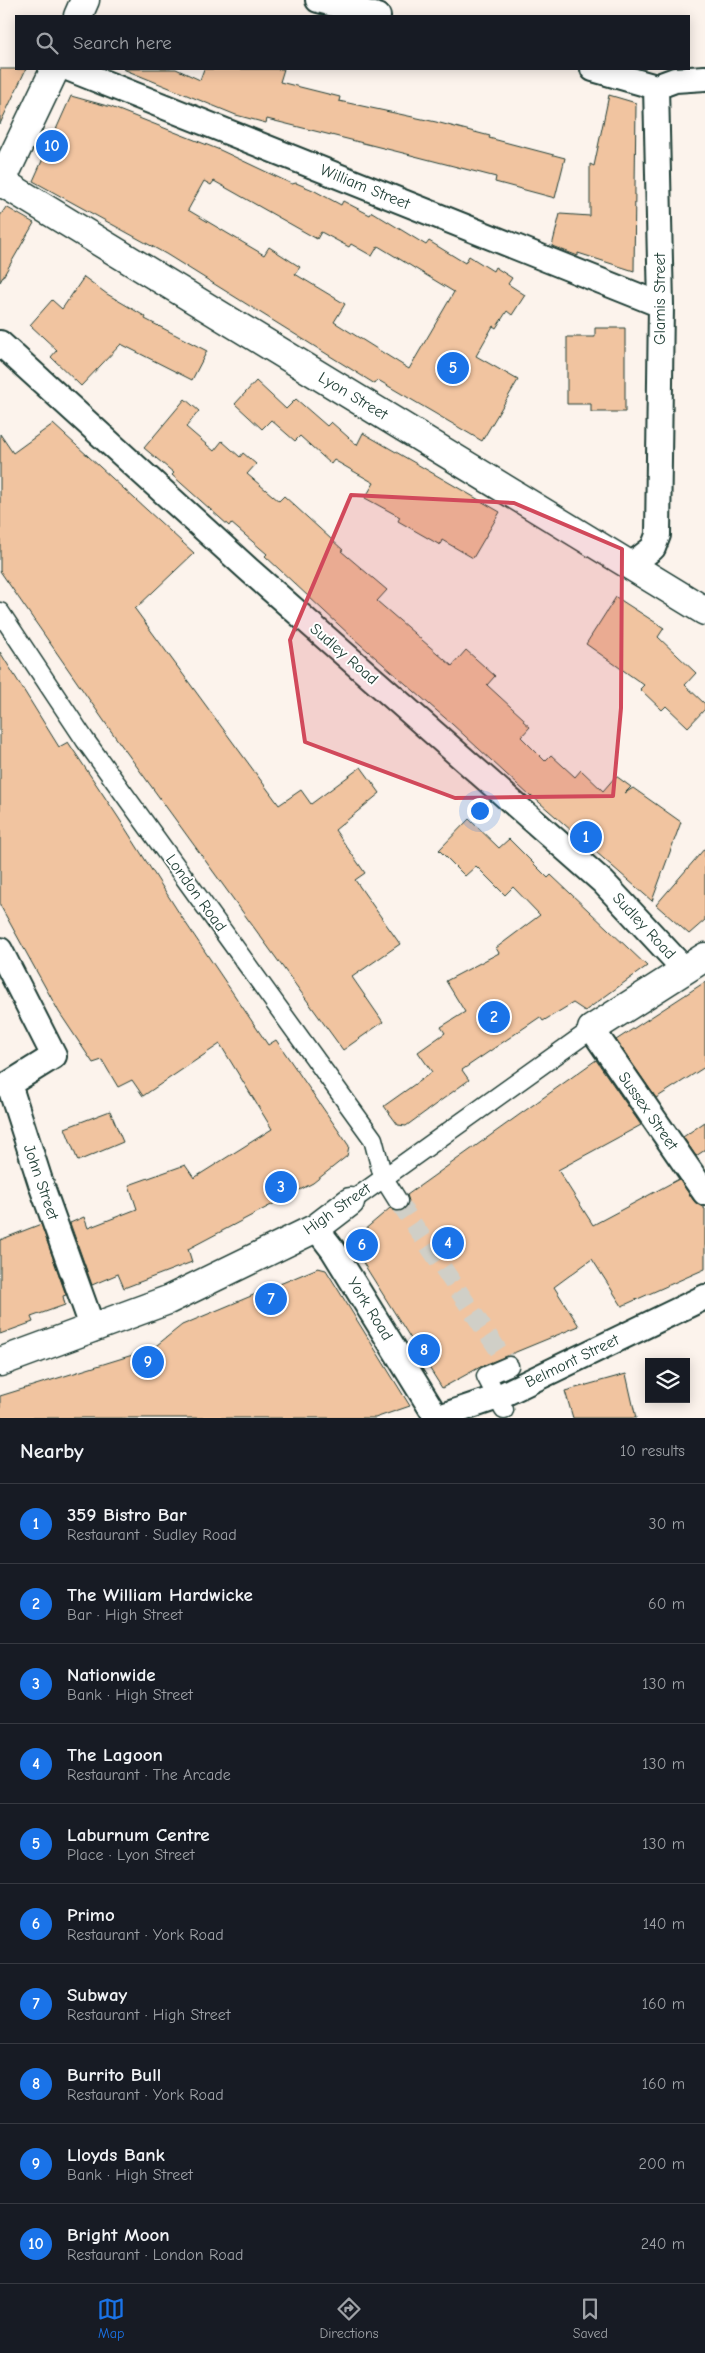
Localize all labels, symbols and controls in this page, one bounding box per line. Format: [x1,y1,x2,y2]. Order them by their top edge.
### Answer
search box [15,15,690,70]
icon: search [33,29,61,57]
text: Search here [73,32,172,54]
pin: 10 [36,127,68,165]
street label: William Street [318,161,413,213]
street label: Glamis Street [651,253,669,345]
pin: 5 [437,349,469,387]
street label: Lyon Street [315,368,391,424]
street label: Sudley Road [306,620,382,688]
your location [467,798,493,824]
pin: 1 [570,818,602,856]
street label: London Road [162,851,230,935]
street label: Sudley Road [609,889,679,963]
pin: 2 [478,998,510,1036]
street label: Sussex Street [614,1068,682,1154]
street label: John Street [20,1142,62,1222]
pin: 3 [265,1168,297,1206]
street label: High Street [300,1179,374,1239]
pin: 4 [432,1224,464,1262]
pin: 6 [346,1226,378,1264]
street label: York Road [344,1274,396,1344]
pin: 7 [255,1280,287,1318]
street label: Belmont Street [522,1330,622,1391]
pin: 8 [408,1331,440,1369]
pin: 9 [132,1343,164,1381]
map controls [645,1358,690,1403]
button: layers [645,1358,690,1403]
text: Nearby [20,1439,84,1463]
text: 10 results [620,1442,685,1460]
text: 359 Bistro Bar [67,1504,187,1526]
text: 1 [33,1515,39,1533]
text: 30 m [649,1515,685,1533]
text: Restaurant · Sudley Road [67,1526,237,1544]
text: The William Hardwicke [67,1584,253,1606]
text: 2 [32,1595,40,1613]
text: 60 m [648,1595,685,1613]
text: Bar · High Street [67,1606,183,1624]
text: Nationwide [67,1664,156,1686]
text: 3 [32,1675,40,1693]
text: 130 m [642,1675,685,1693]
text: Bank · High Street [67,1686,193,1704]
text: The Lagoon [67,1744,163,1766]
text: 4 [32,1755,40,1773]
text: 130 m [642,1755,685,1773]
text: Restaurant · The Arcade [67,1766,231,1784]
text: Laburnum Centre [67,1824,210,1846]
text: 5 [32,1835,40,1853]
text: 130 m [642,1835,685,1853]
text: Place · Lyon Street [67,1846,195,1864]
text: Primo [67,1904,115,1926]
text: 6 [32,1915,40,1933]
text: 140 m [643,1915,685,1933]
text: Restaurant · York Road [67,1926,224,1944]
text: Subway [67,1984,127,2006]
text: 7 [32,1995,40,2013]
text: 160 m [642,1995,685,2013]
text: Restaurant · High Street [67,2006,230,2024]
text: Burrito Bull [67,2064,161,2086]
text: 8 [32,2075,40,2093]
text: 160 m [642,2075,685,2093]
text: Restaurant · York Road [67,2086,224,2104]
text: Lloyds Bank [67,2144,165,2166]
text: 9 [32,2155,40,2173]
text: 200 m [639,2155,685,2173]
text: Bank · High Street [67,2166,193,2184]
text: Bright Moon [67,2224,170,2246]
text: 10 [28,2235,44,2253]
text: 240 m [641,2235,685,2253]
text: Restaurant · London Road [67,2246,244,2264]
tab: Map [97,2295,125,2342]
tab: Directions [319,2295,379,2342]
tab: Saved [573,2295,608,2342]

